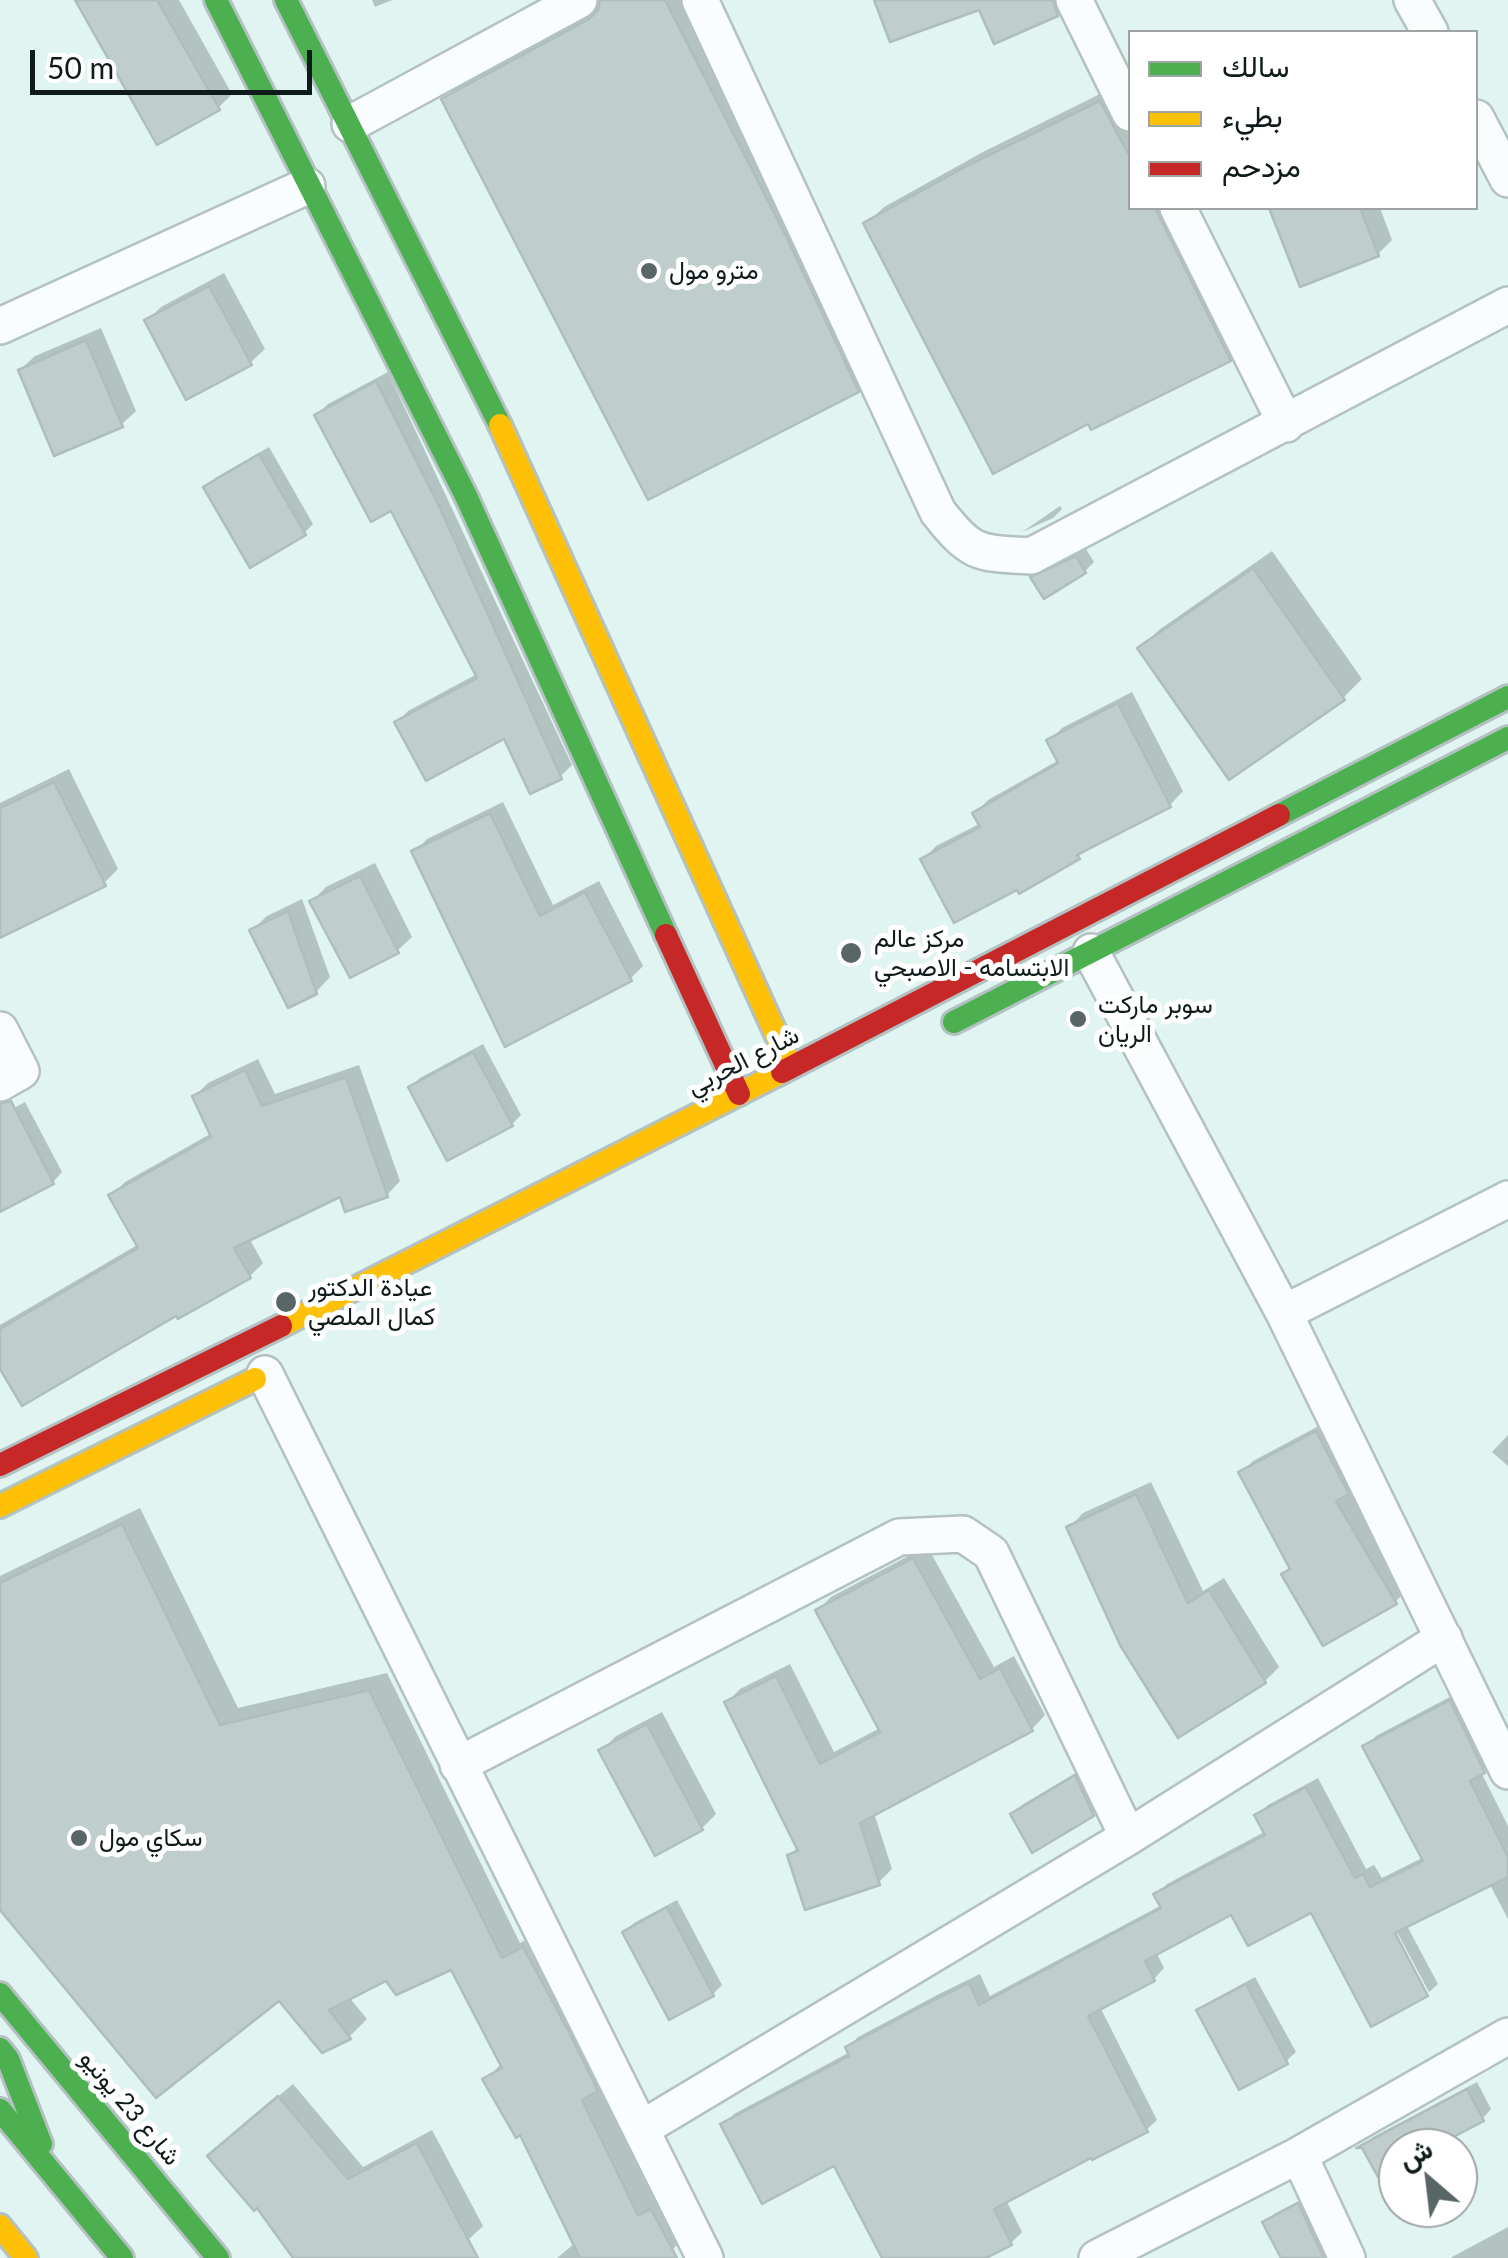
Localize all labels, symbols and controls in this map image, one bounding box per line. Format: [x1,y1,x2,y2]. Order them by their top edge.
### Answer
scale bar [35,30,318,92]
legend [1128,30,1478,210]
text: سالك [1222,47,1289,83]
text: 50 m [47,49,114,85]
text: بطيء [1222,97,1283,133]
text: مزدحم [1222,147,1301,183]
place label: مترو مول [669,256,759,286]
marker: مترو مول [638,260,660,282]
place label: مركز عالم الابتسامه - الاصبحي [874,924,1069,983]
marker: مركز عالم الابتسامه - الاصبحي [838,940,864,966]
place label: سوبر ماركت الريان [1098,990,1213,1049]
marker: سوبر ماركت الريان [1067,1008,1089,1030]
street label: شارع الحربي [682,1020,804,1102]
place label: عيادة الدكتور كمال الملصي [308,1273,435,1332]
marker: عيادة الدكتور كمال الملصي [273,1289,299,1315]
place label: سكاي مول [99,1823,203,1853]
marker: سكاي مول [68,1827,90,1849]
street label: شارع 23 يونيو [73,2044,187,2172]
north arrow [1378,2128,1478,2228]
text: ش [1392,2130,1438,2176]

